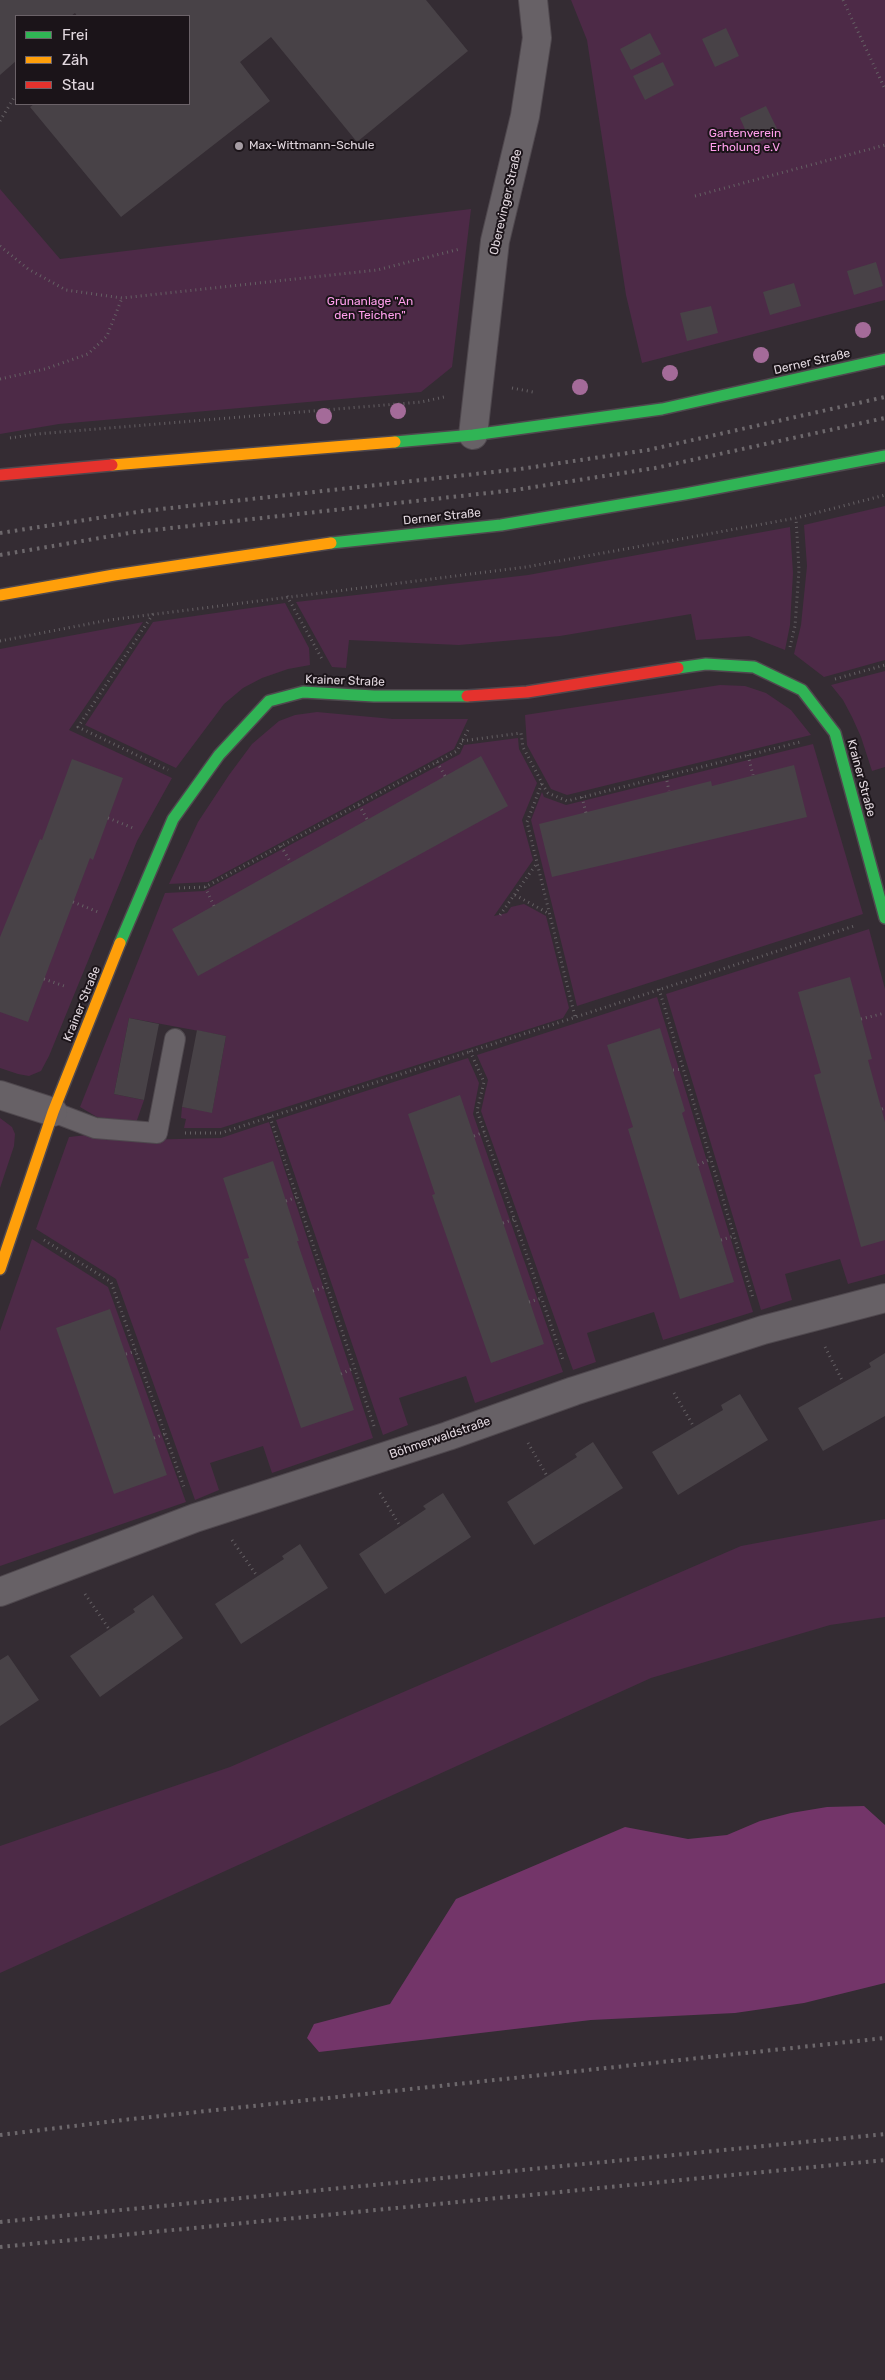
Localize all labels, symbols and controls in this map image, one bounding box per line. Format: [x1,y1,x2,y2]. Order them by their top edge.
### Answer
legend [15,15,190,105]
text: Frei [62,26,88,44]
text: Zäh [62,51,88,69]
text: Stau [62,76,95,94]
park label: Gartenverein Erholung e.V [709,127,781,155]
place label: Max-Wittmann-Schule [249,139,374,153]
marker: Max-Wittmann-Schule [233,140,245,152]
street label: Oberevinger Straße [487,148,525,256]
park label: Grünanlage "An den Teichen" [327,295,413,323]
street label: Derner Straße [772,346,852,378]
street label: Derner Straße [402,506,482,528]
street label: Krainer Straße [305,672,385,690]
street label: Krainer Straße [844,738,878,818]
street label: Krainer Straße [60,964,104,1044]
street label: Böhmerwaldstraße [388,1414,492,1462]

